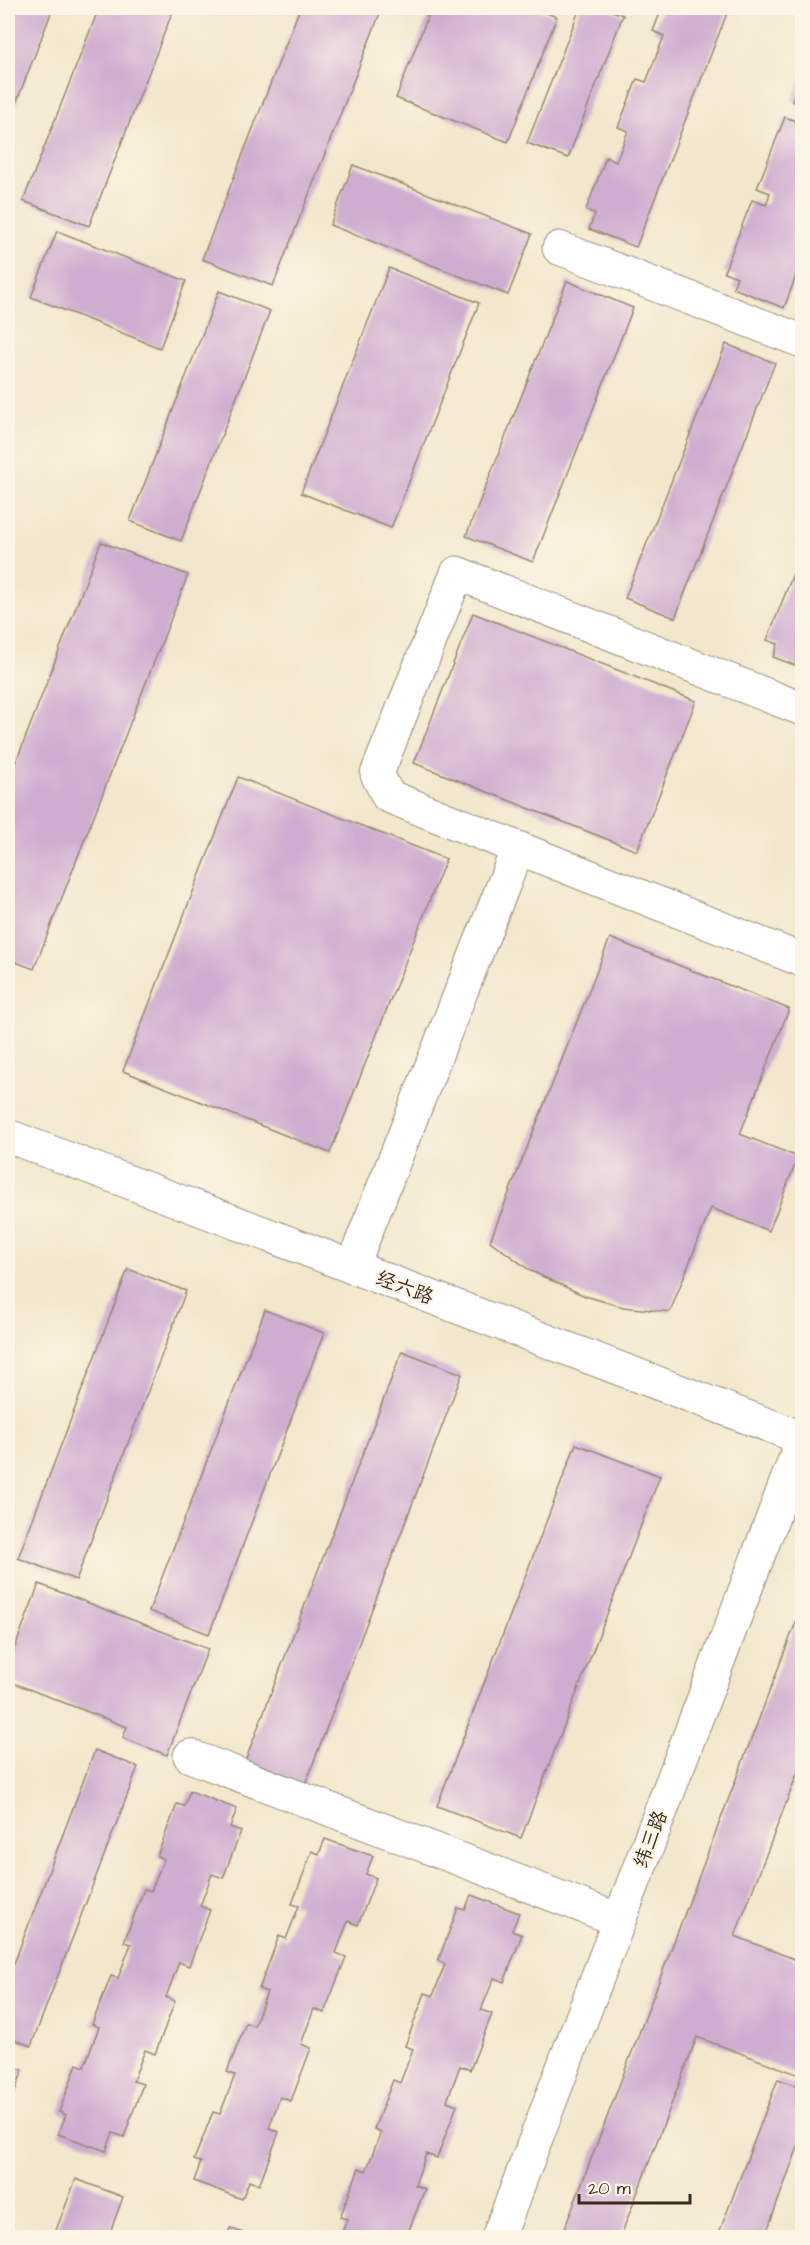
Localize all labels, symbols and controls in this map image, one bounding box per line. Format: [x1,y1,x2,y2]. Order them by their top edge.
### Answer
street label: 经六路 [372,1264,439,1312]
street label: 纬三路 [627,1805,675,1872]
scale bar [579,2167,690,2205]
text: 20 m [588,2176,631,2201]

